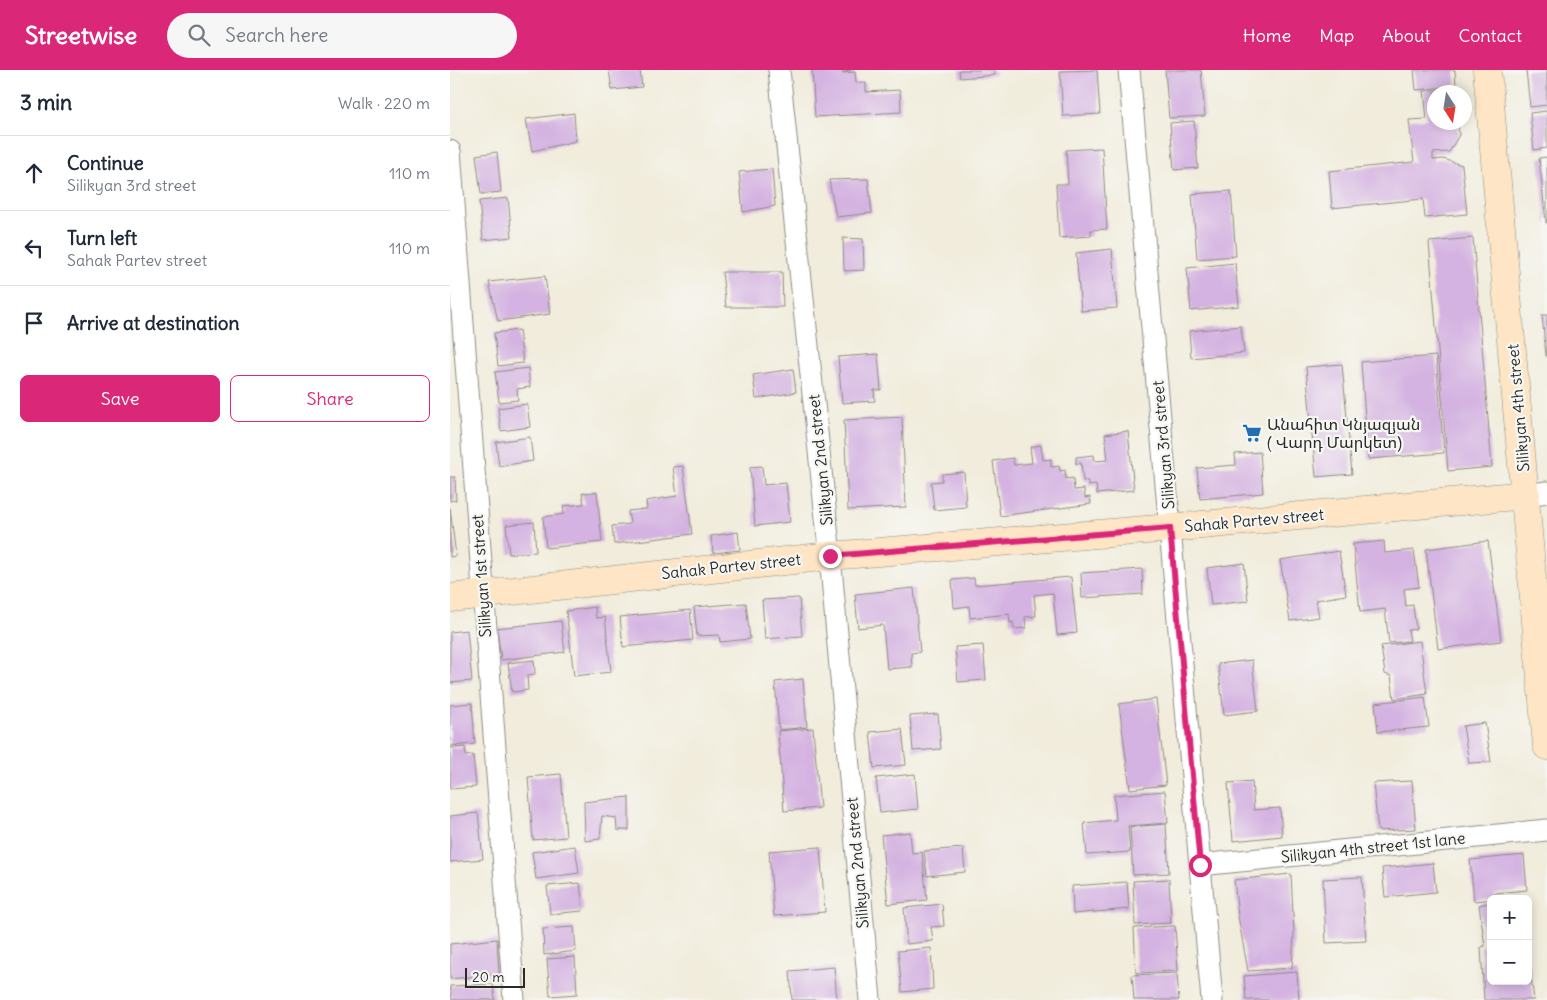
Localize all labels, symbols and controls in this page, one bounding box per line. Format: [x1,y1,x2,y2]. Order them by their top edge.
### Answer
search box [167,13,517,58]
text: Streetwise [25,20,137,50]
icon: search [185,21,213,49]
text: Search here [225,23,328,47]
text: Home [1243,24,1291,47]
text: Map [1319,24,1354,47]
text: About [1382,24,1430,47]
text: Contact [1458,24,1522,47]
north arrow [1427,85,1472,130]
text: 3 min [20,89,72,116]
text: Walk · 220 m [338,93,430,113]
text: Continue [67,151,144,175]
icon: ahead [20,159,48,187]
text: 110 m [389,163,430,183]
text: Silikyan 3rd street [67,175,196,195]
text: Turn left [67,226,137,250]
icon: left [20,234,48,262]
text: 110 m [389,238,430,258]
text: Sahak Partev street [67,250,207,270]
icon: arrive [20,309,48,337]
text: Arrive at destination [67,311,240,335]
street label: Silikyan 4th street [1502,343,1534,473]
button: Save [20,375,220,422]
button: Share [230,375,430,422]
street label: Silikyan 3rd street [1147,379,1179,510]
street label: Silikyan 2nd street [803,393,837,527]
place label: Անահիտ Կնյազյան ( Վարդ Մարկետ) [1267,414,1420,452]
supermarket icon: Անահիտ Կնյազյան ( Վարդ Մարկետ) [1241,422,1263,444]
street label: Sahak Partev street [1183,504,1325,536]
street label: Silikyan 1st street [467,513,495,638]
route end [819,545,842,568]
street label: Sahak Partev street [660,549,802,583]
street label: Silikyan 2nd street [841,796,873,929]
street label: Silikyan 4th street 1st lane [1280,827,1466,867]
route start [1189,854,1212,877]
map controls [1487,895,1532,985]
button: + [1487,895,1532,940]
button: − [1487,940,1532,985]
scale bar [465,965,525,988]
text: 20 m [472,968,505,986]

